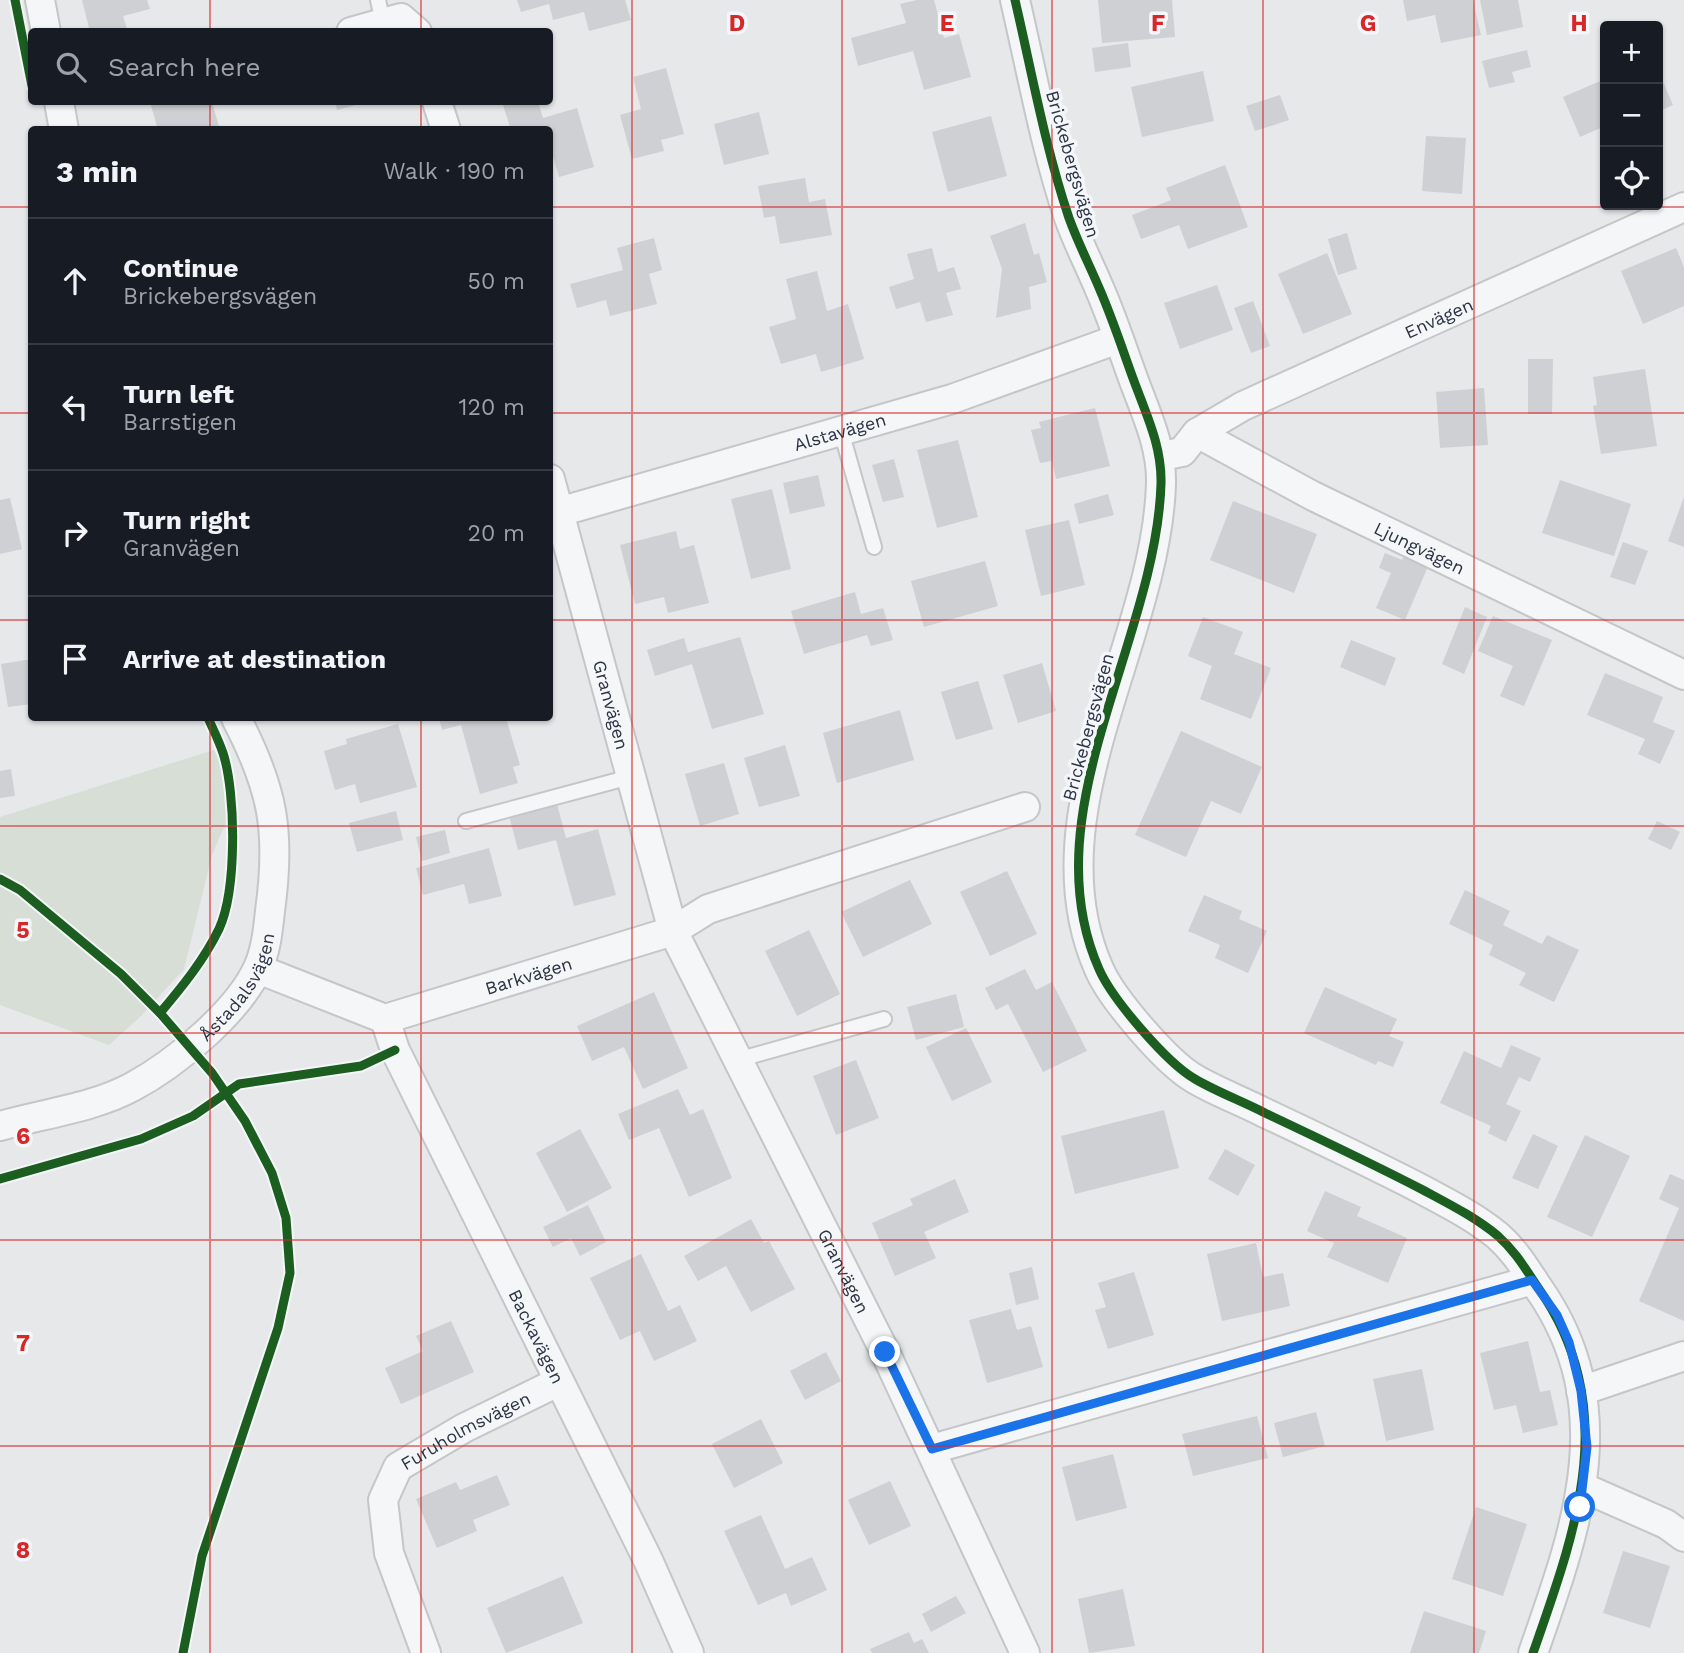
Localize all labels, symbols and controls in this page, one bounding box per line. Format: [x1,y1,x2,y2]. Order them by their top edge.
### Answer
text: D [729,10,745,37]
text: E [940,10,954,37]
text: F [1151,10,1165,37]
text: G [1360,10,1376,37]
text: H [1570,10,1588,37]
map controls [1600,21,1663,210]
button: + [1600,21,1663,84]
search box [28,28,553,105]
icon: search [52,48,90,86]
text: Search here [108,52,260,82]
button: − [1600,84,1663,147]
street label: Brickebergsvägen [1042,88,1104,240]
button: locate [1600,147,1663,210]
text: 3 min [56,154,138,189]
text: Walk · 190 m [384,158,525,185]
text: Continue [123,253,239,283]
icon: ahead [56,262,94,300]
text: 50 m [468,268,525,295]
text: Brickebergsvägen [123,283,317,310]
street label: Envägen [1401,293,1476,342]
text: Turn left [123,379,234,409]
icon: left [56,388,94,426]
text: 120 m [459,394,525,421]
street label: Alstavägen [791,408,888,455]
text: Barrstigen [123,409,237,436]
text: Turn right [123,505,250,535]
icon: right [56,514,94,552]
street label: Ljungvägen [1371,517,1468,578]
text: 20 m [468,520,525,547]
text: Granvägen [123,535,240,562]
icon: arrive [56,640,94,678]
text: Arrive at destination [123,644,386,674]
street label: Brickebergsvägen [1058,651,1118,803]
street label: Granvägen [589,658,634,752]
text: 5 [16,917,30,944]
street label: Åstadalsvägen [195,931,278,1045]
street label: Barkvägen [482,952,575,998]
text: 6 [16,1123,30,1150]
street label: Granvägen [814,1225,874,1317]
street label: Backavägen [505,1286,569,1387]
text: 7 [16,1330,30,1357]
route end [869,1336,900,1367]
street label: Furuholmsvägen [397,1387,533,1474]
route start [1564,1491,1595,1522]
text: 8 [16,1537,30,1564]

